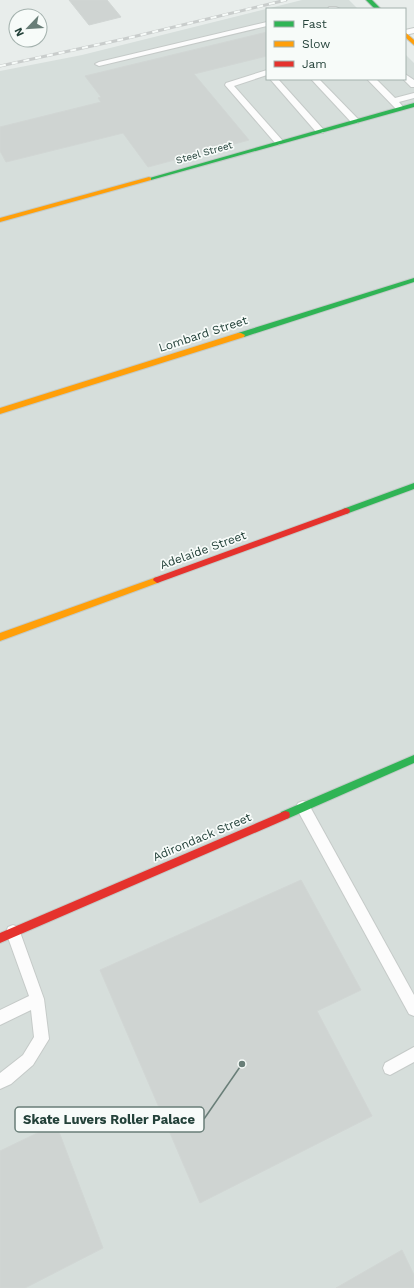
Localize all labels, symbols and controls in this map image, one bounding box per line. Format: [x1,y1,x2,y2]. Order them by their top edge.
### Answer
north arrow [8,8,48,48]
legend [266,8,406,80]
text: Fast [302,17,327,31]
text: N [12,26,27,38]
text: Slow [302,37,330,51]
text: Jam [302,57,327,71]
street label: Steel Street [175,139,234,166]
street label: Lombard Street [157,313,249,355]
street label: Adelaide Street [158,528,248,572]
street label: Adirondack Street [151,810,253,864]
callout: Skate Luvers Roller Palace [15,1107,204,1132]
text: Skate Luvers Roller Palace [23,1112,195,1127]

